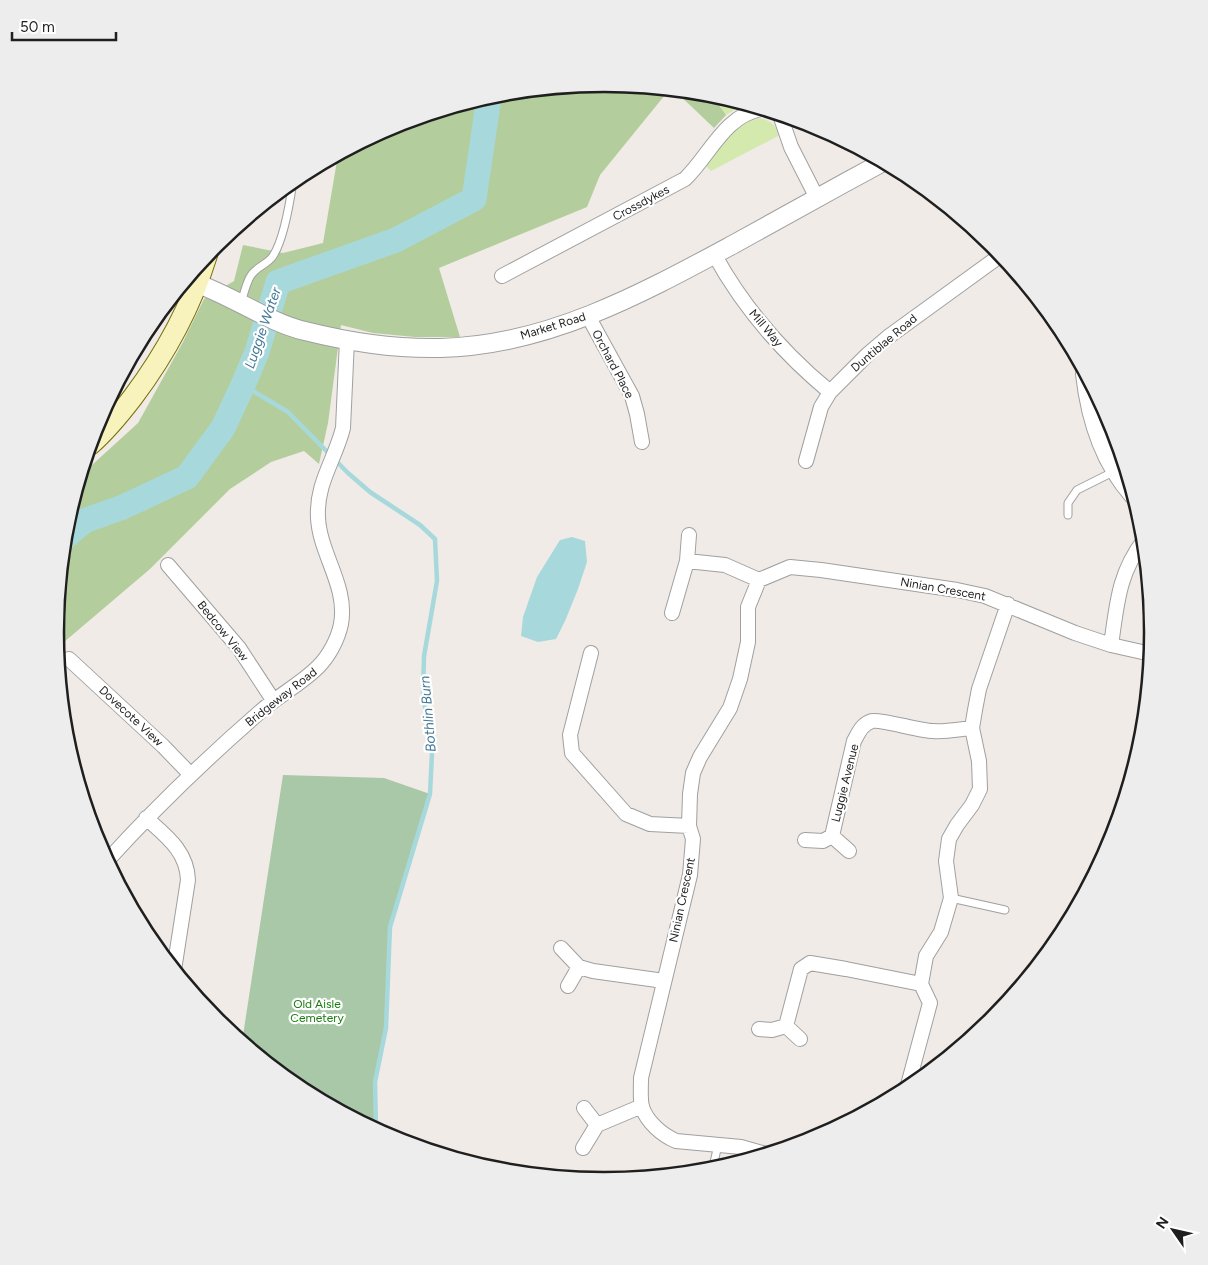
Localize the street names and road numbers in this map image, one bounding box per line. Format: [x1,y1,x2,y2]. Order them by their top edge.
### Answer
street label: Crossdykes [610,182,672,224]
street label: Mill Way [746,306,786,350]
street label: Market Road [519,309,587,343]
street label: Duntiblae Road [848,311,920,375]
street label: Orchard Place [589,327,637,401]
street label: Ninian Crescent [899,575,987,603]
street label: Bedcow View [194,598,252,664]
street label: Bridgeway Road [242,665,320,729]
street label: Dovecote View [96,683,166,750]
street label: Luggie Avenue [829,742,862,823]
street label: Ninian Crescent [666,856,698,944]

